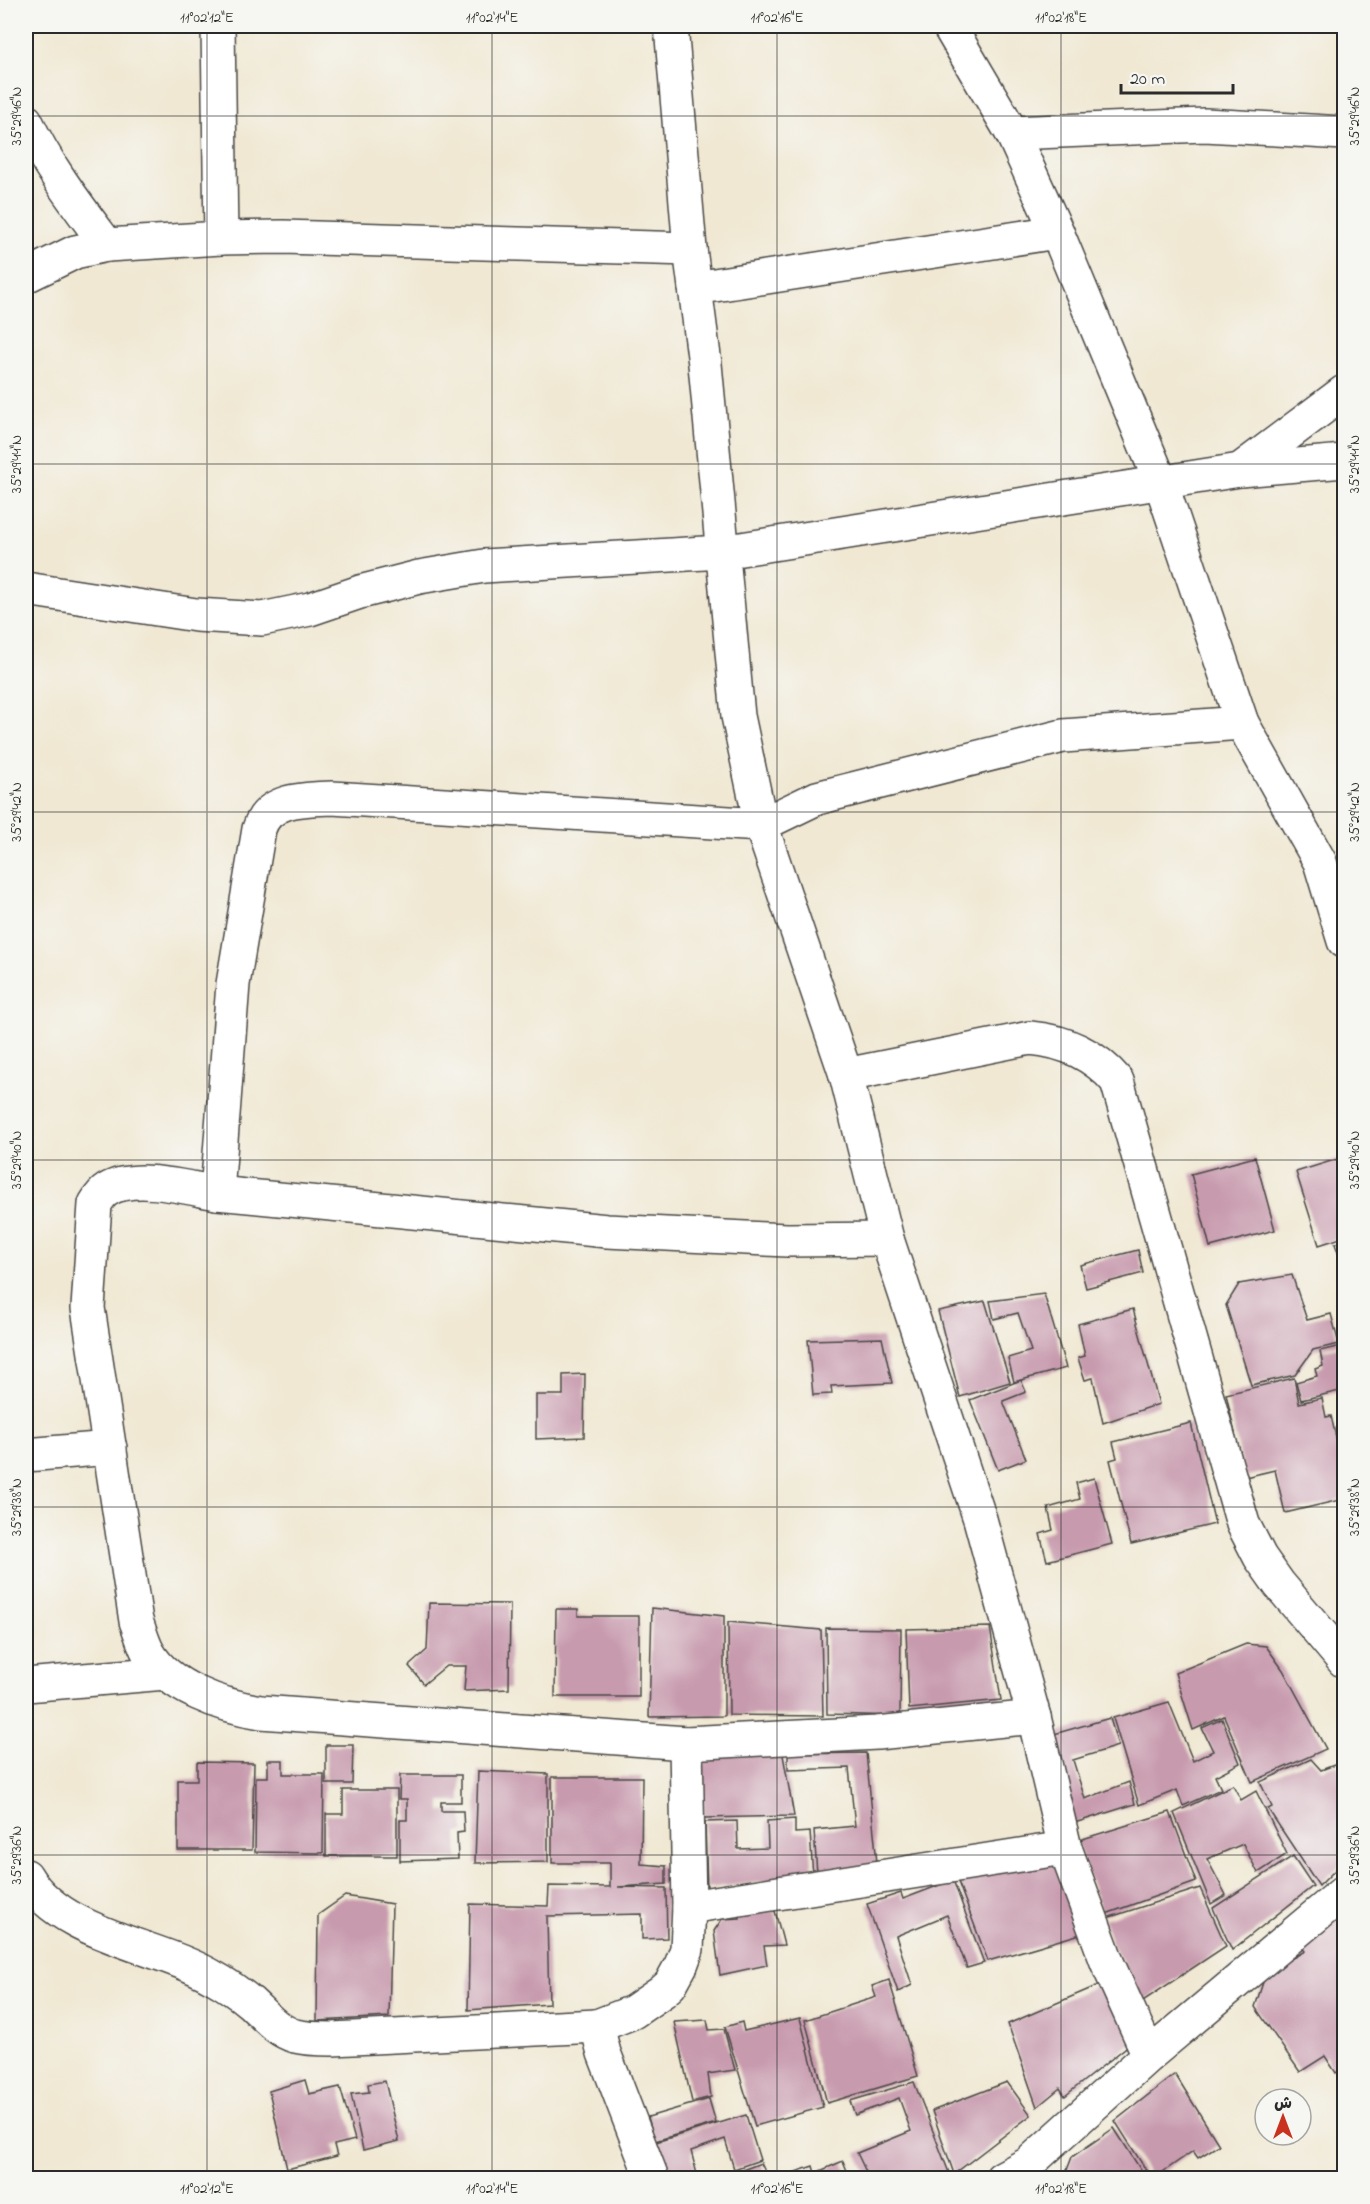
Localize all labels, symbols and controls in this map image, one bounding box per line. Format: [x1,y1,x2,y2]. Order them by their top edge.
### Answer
text: 11°02'12"E [180,7,234,29]
text: 11°02'14"E [466,7,518,29]
text: 11°02'16"E [750,7,804,29]
text: 11°02'18"E [1035,7,1087,29]
scale bar [1121,57,1234,95]
text: 20 m [1130,67,1165,93]
text: 35°29'46"N [6,87,28,145]
text: 35°29'46"N [1344,87,1366,145]
text: 35°29'44"N [6,435,28,493]
text: 35°29'44"N [1344,435,1366,493]
text: 35°29'42"N [6,782,28,842]
text: 35°29'42"N [1344,782,1366,842]
text: 35°29'40"N [6,1131,28,1189]
text: 35°29'40"N [1344,1131,1366,1189]
text: 35°29'38"N [6,1478,28,1536]
text: 35°29'38"N [1344,1478,1366,1536]
text: 35°29'36"N [6,1826,28,1884]
text: 35°29'36"N [1344,1826,1366,1884]
north arrow [1253,2087,1313,2147]
text: ش [1274,2092,1292,2116]
text: 11°02'12"E [180,2178,234,2200]
text: 11°02'14"E [466,2178,518,2200]
text: 11°02'16"E [750,2178,804,2200]
text: 11°02'18"E [1035,2178,1087,2200]

